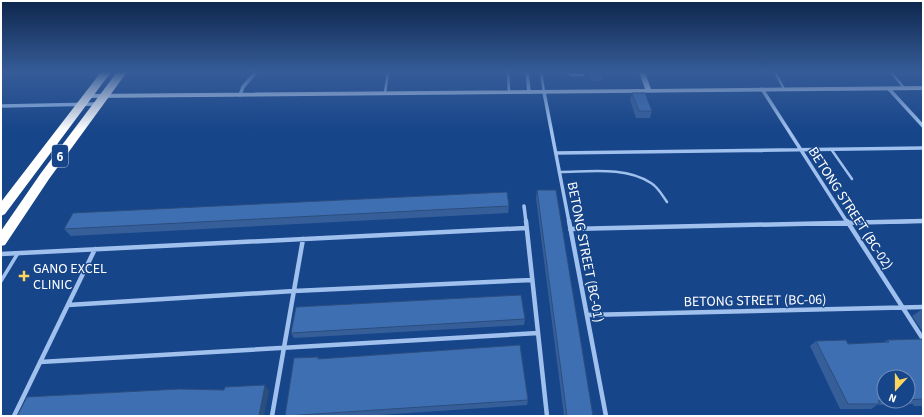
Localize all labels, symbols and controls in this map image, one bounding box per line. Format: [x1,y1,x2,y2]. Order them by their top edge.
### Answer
street label: BETONG STREET (BC-02) [803,143,897,274]
road number: 6 [52,145,68,167]
street label: BETONG STREET (BC-01) [562,180,608,324]
place label: GANO EXCEL CLINIC [33,259,107,295]
marker: GANO EXCEL CLINIC [18,270,30,282]
street label: BETONG STREET (BC-06) [683,290,827,312]
north arrow [876,369,916,409]
text: N [886,390,899,406]

